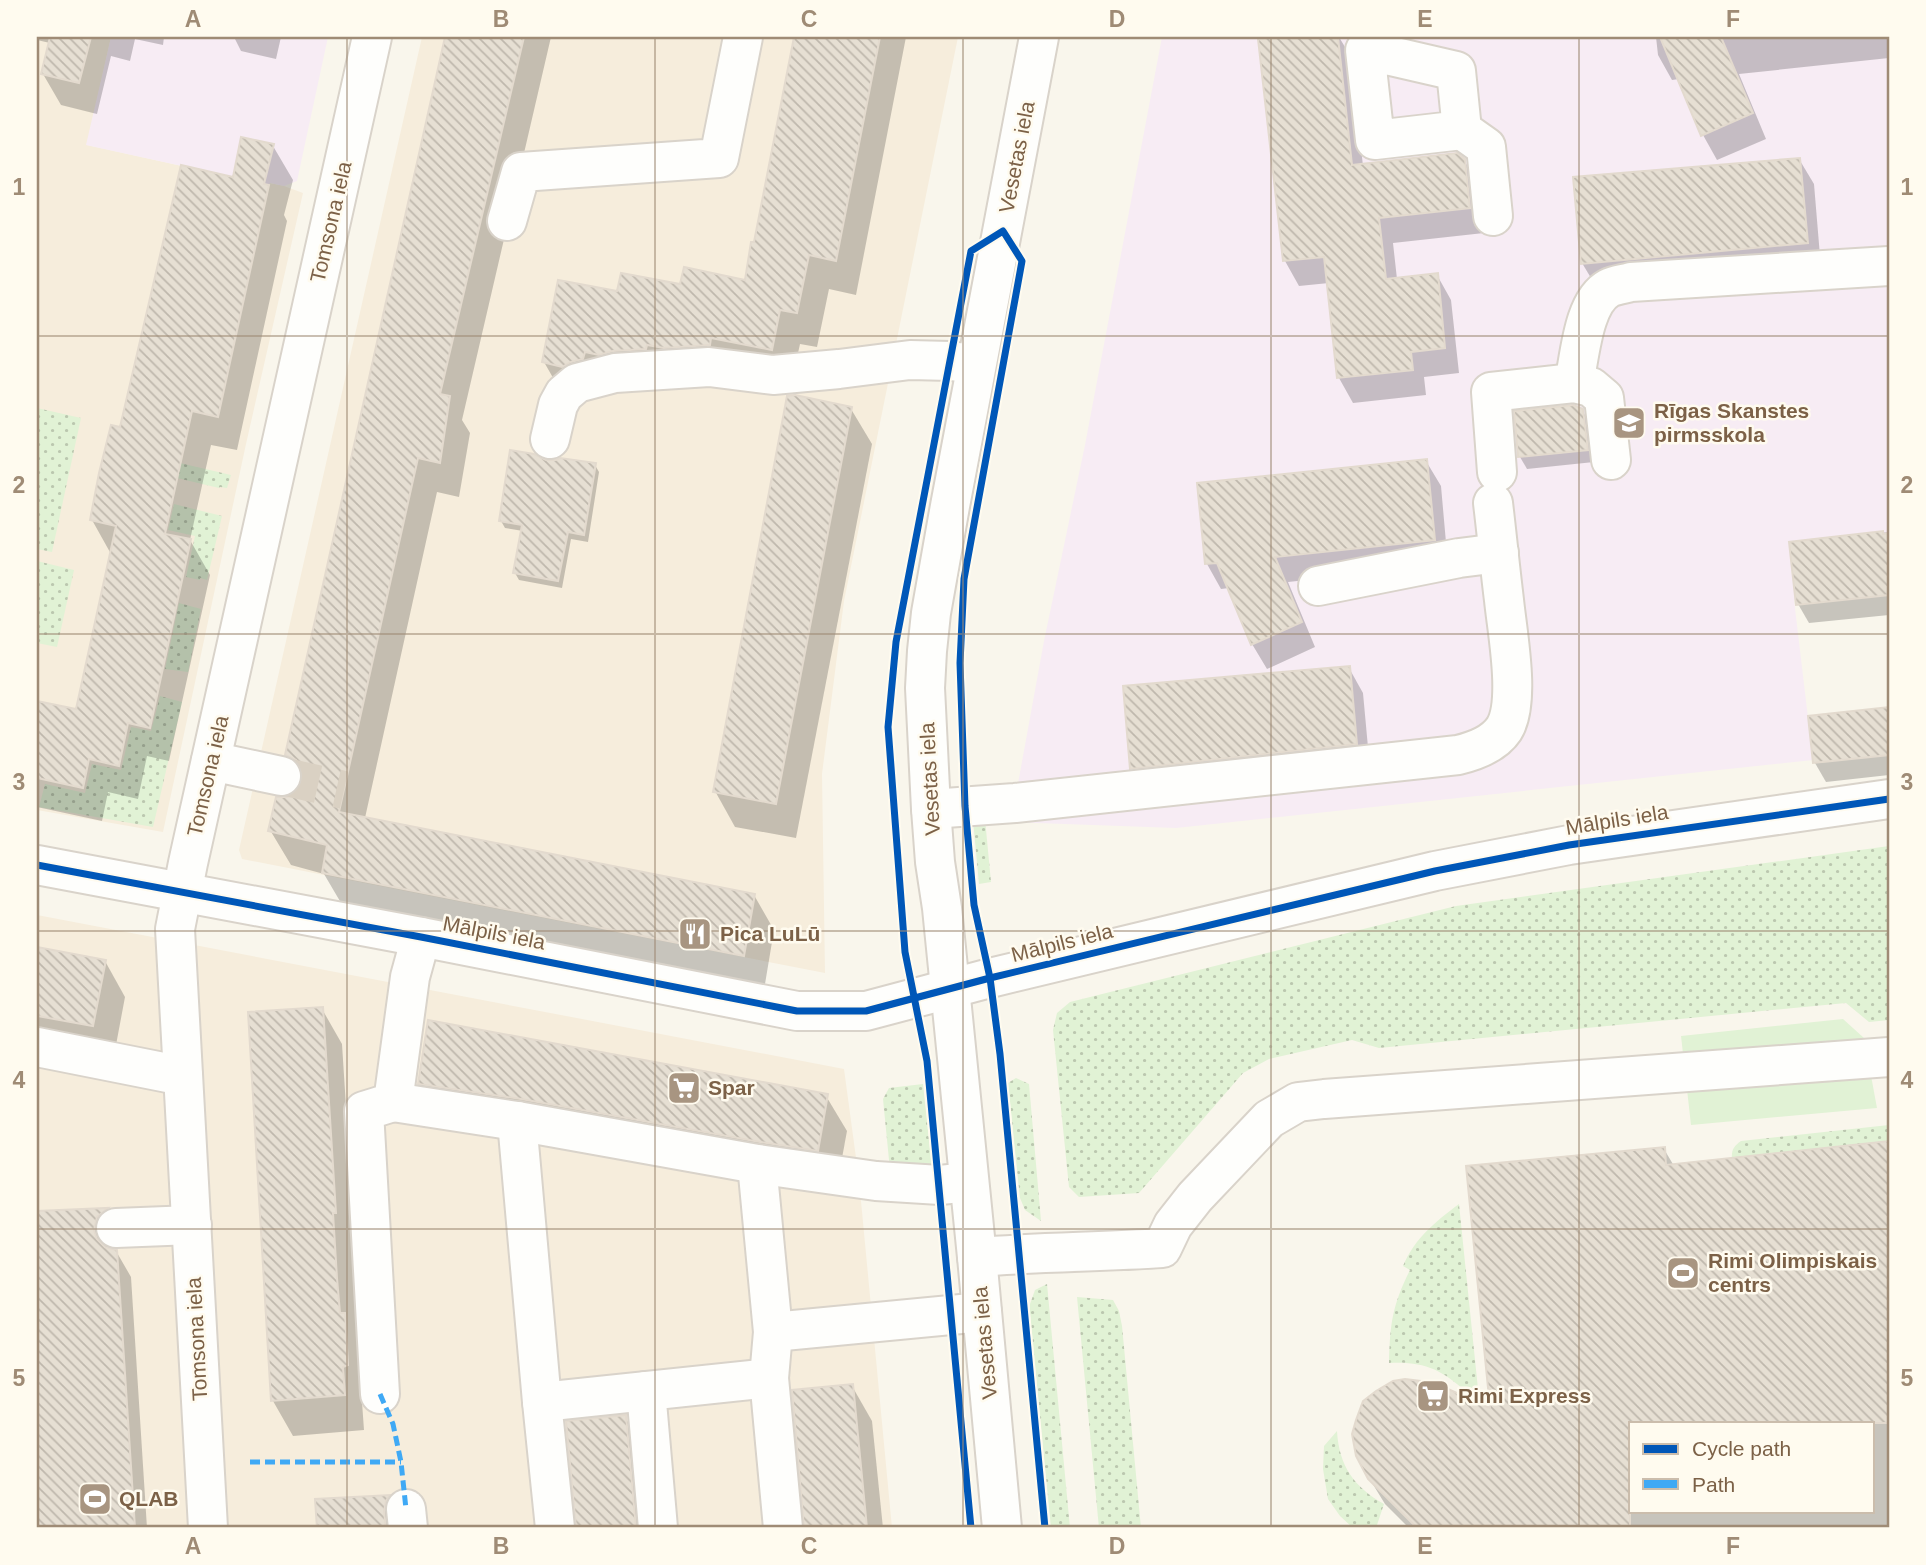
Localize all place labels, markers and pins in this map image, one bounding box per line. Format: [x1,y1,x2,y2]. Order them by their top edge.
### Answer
place label: Rīgas Skanstes pirmsskola [1654,399,1809,446]
school or university icon: Rīgas Skanstes pirmsskola [1610,404,1648,442]
restaurant icon: Pica LuLū [676,915,714,953]
place label: Pica LuLū [720,922,820,945]
supermarket icon: Spar [665,1069,703,1107]
place label: Spar [708,1076,755,1099]
place label: Rimi Olimpiskais centrs [1708,1249,1877,1296]
sports icon: Rimi Olimpiskais centrs [1664,1254,1702,1292]
supermarket icon: Rimi Express [1414,1377,1452,1415]
place label: Rimi Express [1458,1384,1591,1407]
sports icon: QLAB [76,1480,114,1518]
place label: QLAB [119,1487,179,1510]

